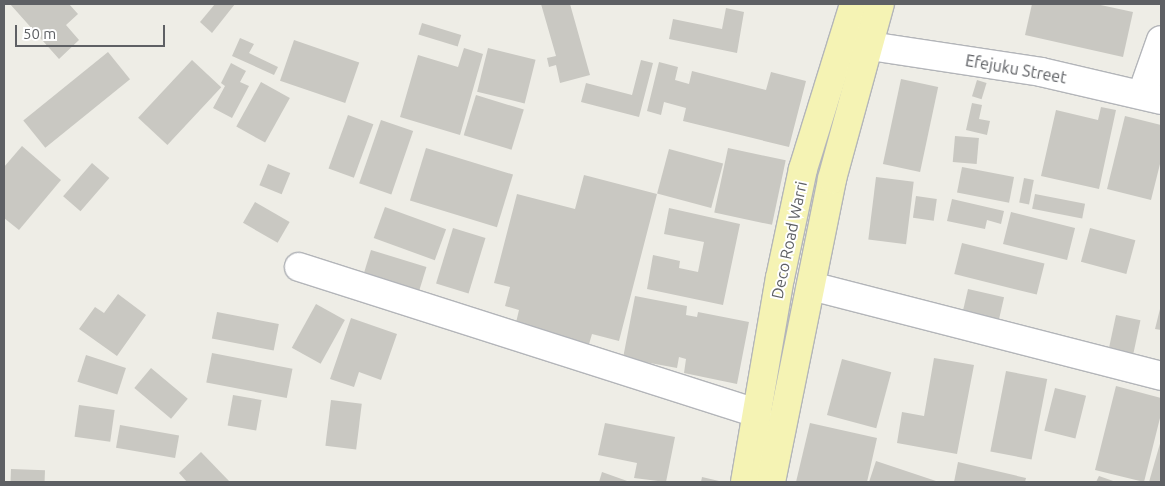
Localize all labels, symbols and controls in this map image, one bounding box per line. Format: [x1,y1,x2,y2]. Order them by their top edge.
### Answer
scale bar [18,15,168,47]
text: 50 m [23,25,56,42]
street label: Efejuku Street [964,51,1068,87]
street label: Deco Road Warri [767,179,811,301]

